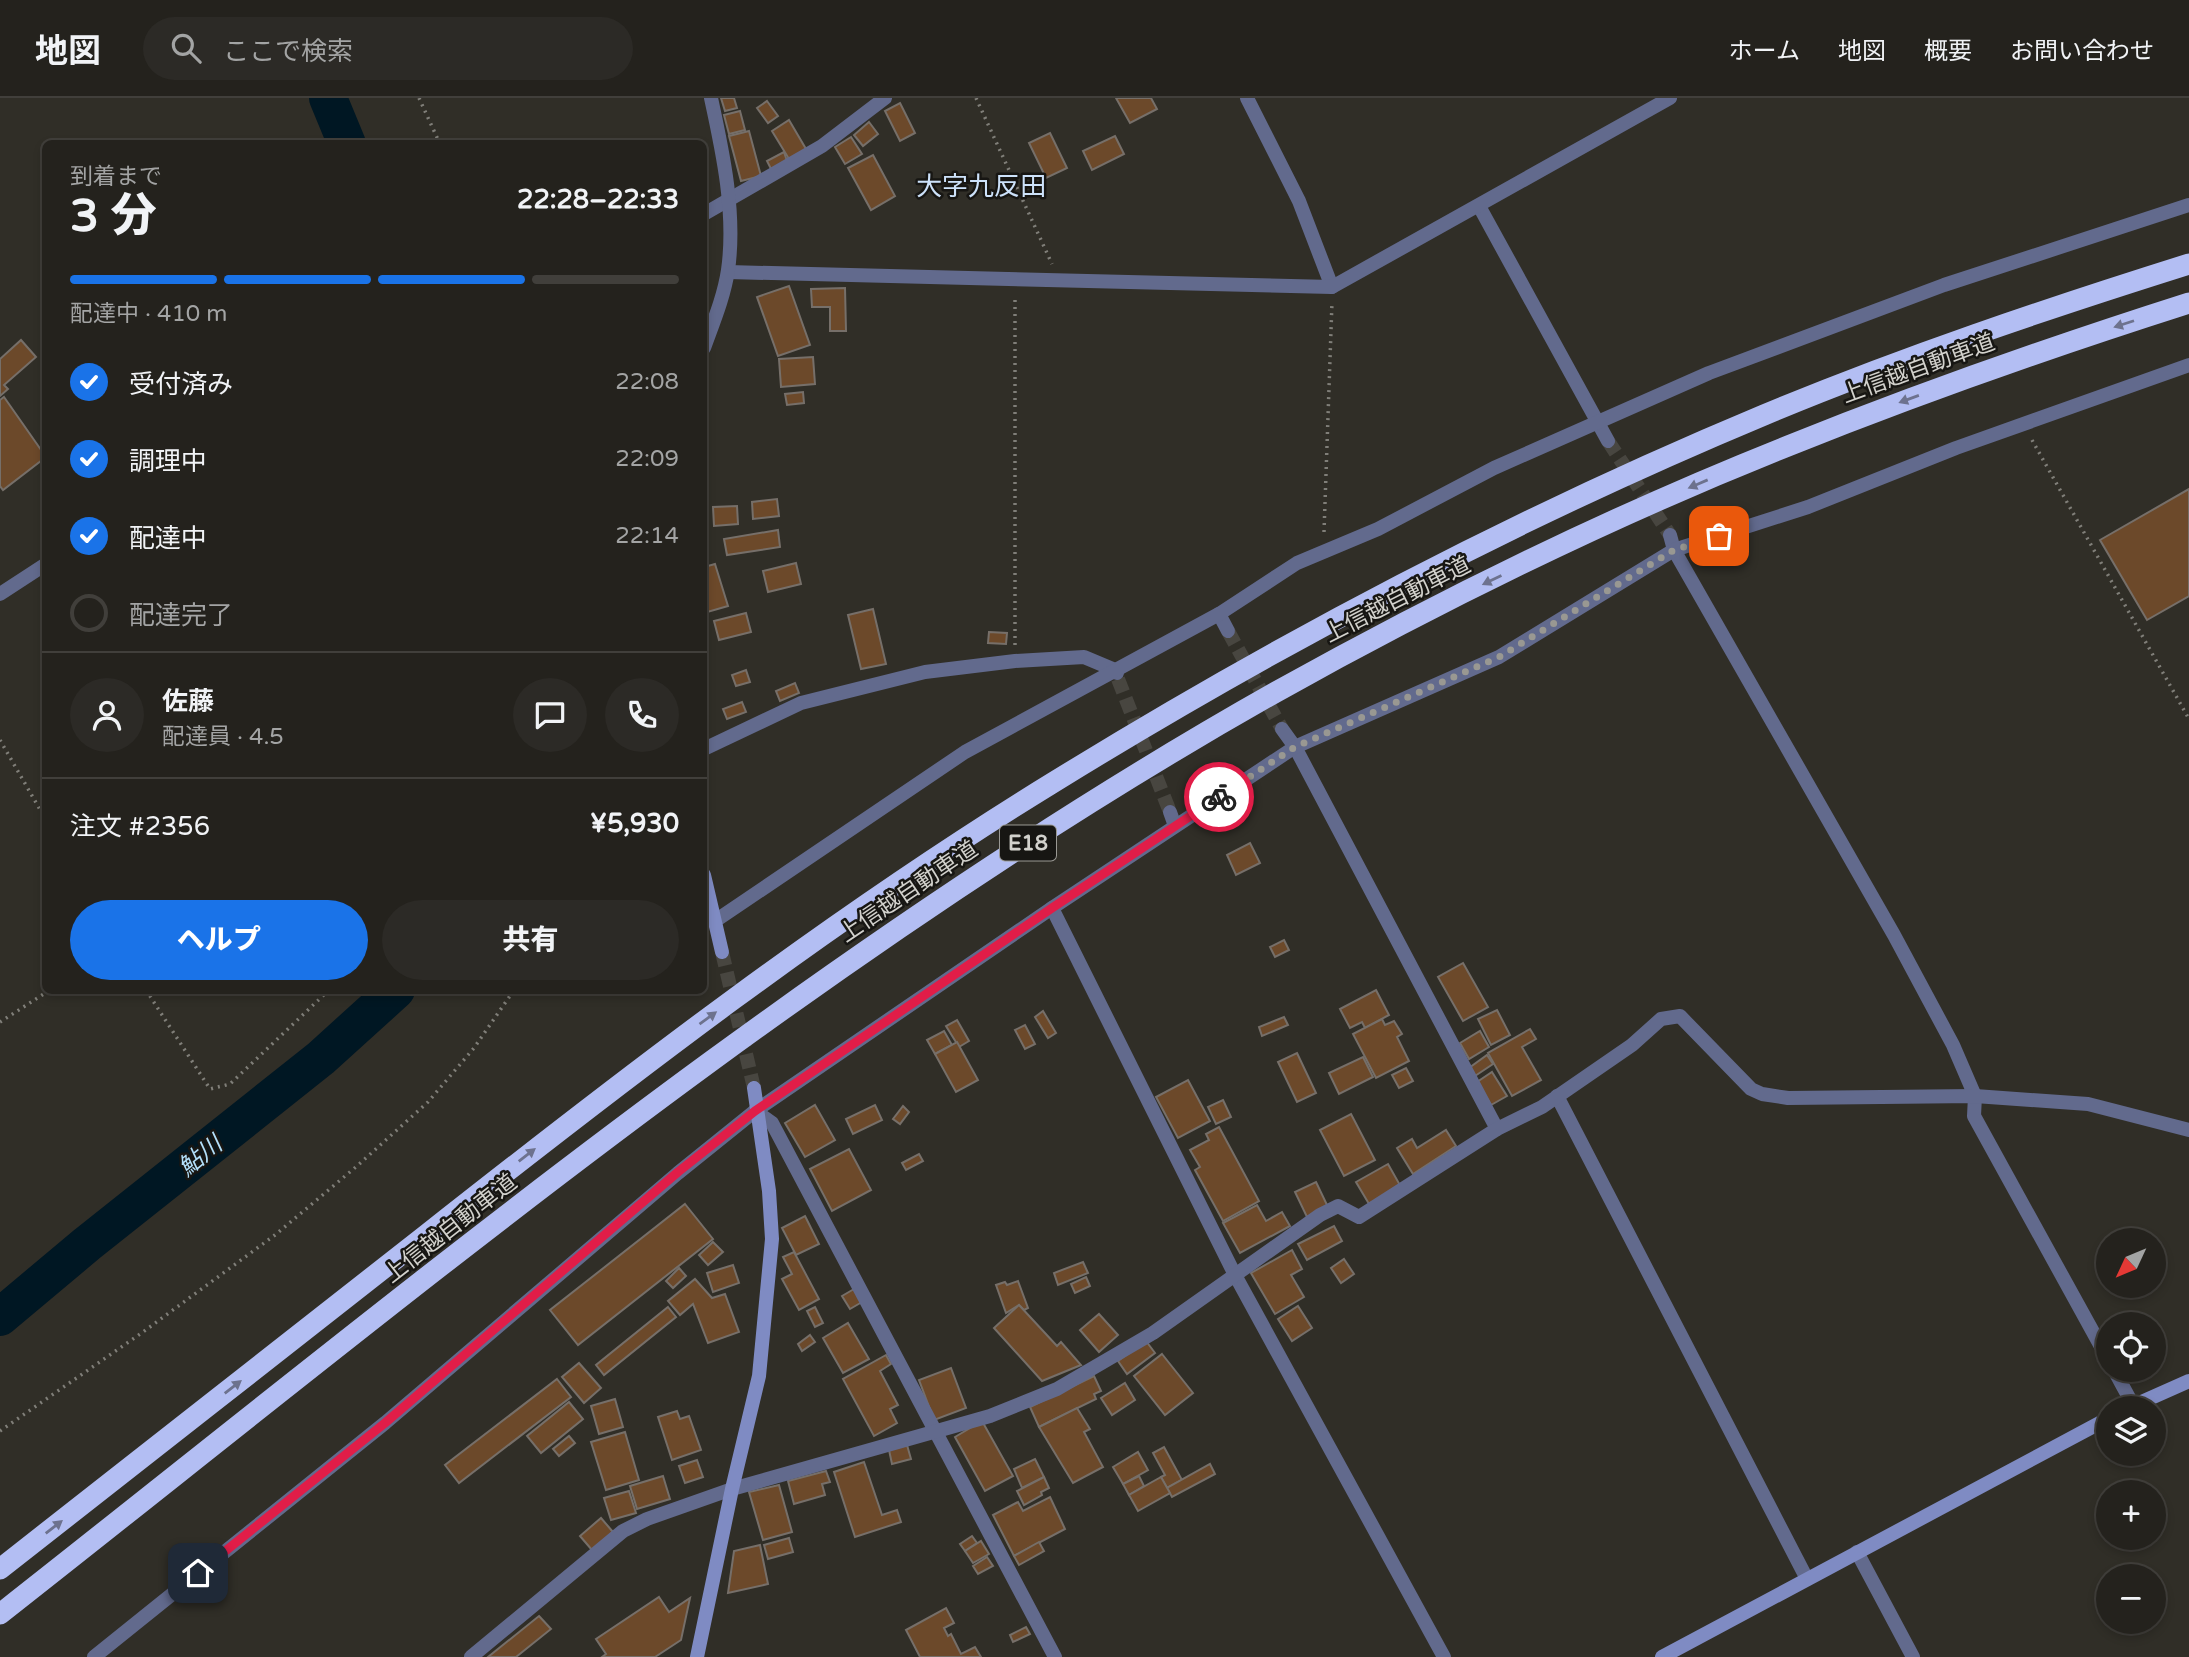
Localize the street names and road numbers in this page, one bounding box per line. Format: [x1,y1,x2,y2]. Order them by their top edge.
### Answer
street label: 上信越自動車道 [1838,328,1999,410]
street label: 上信越自動車道 [1319,551,1476,649]
road number: E18 [1000,826,1056,860]
street label: 上信越自動車道 [834,835,983,948]
street label: 上信越自動車道 [379,1168,523,1289]

